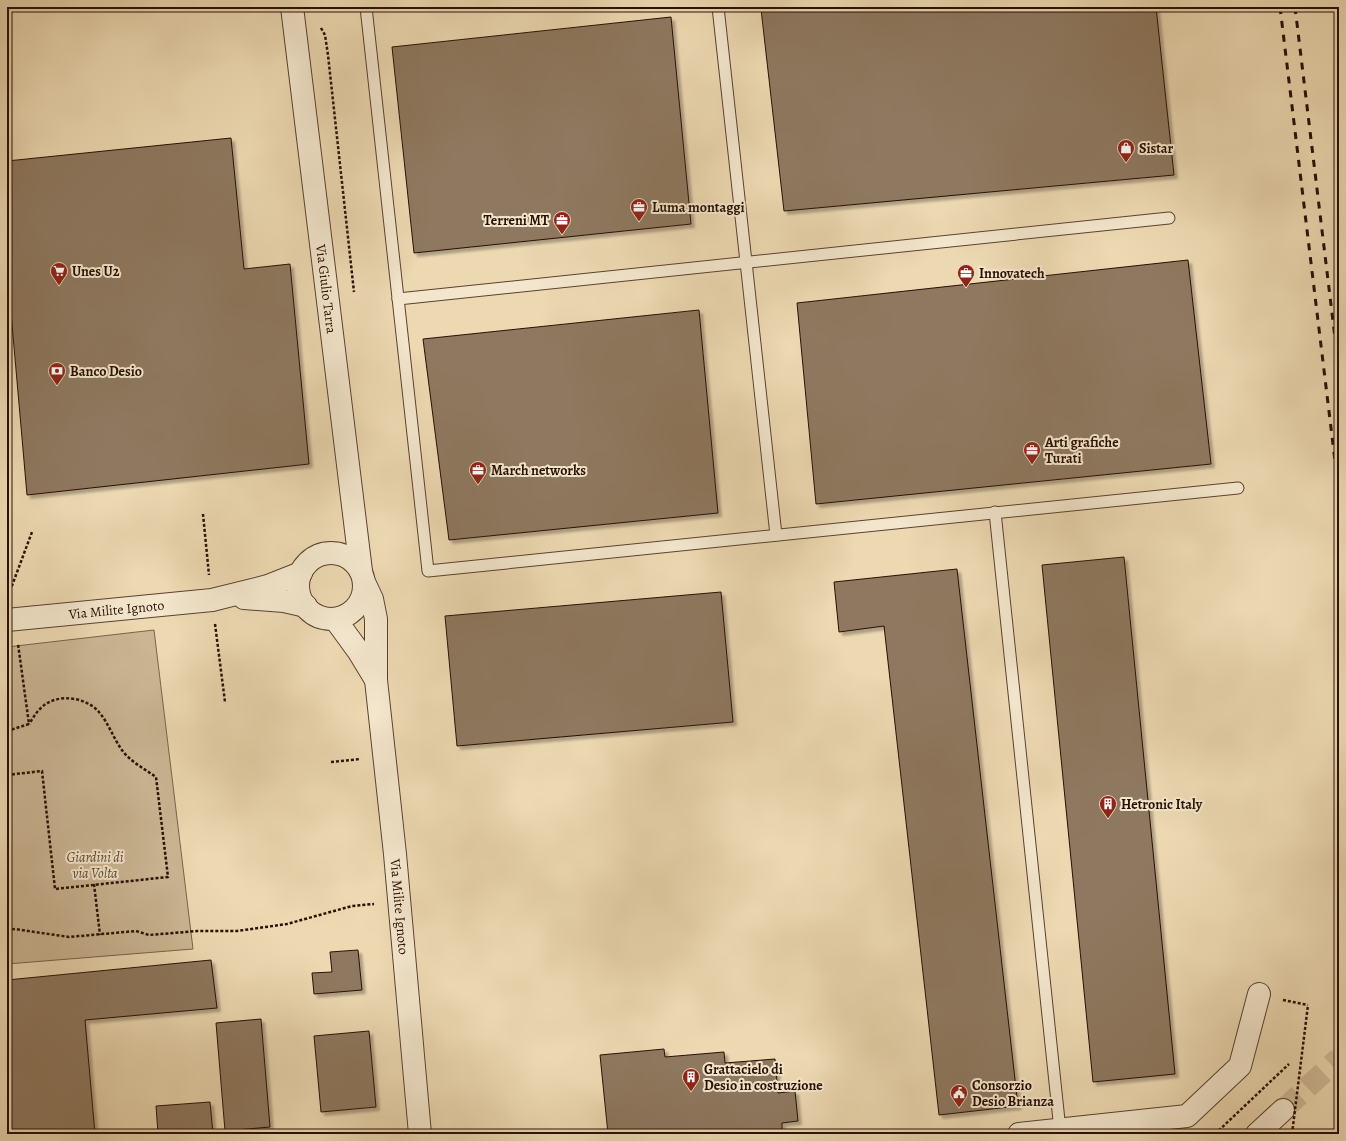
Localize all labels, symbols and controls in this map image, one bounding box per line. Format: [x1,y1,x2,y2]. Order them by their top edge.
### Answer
shop icon: Sistar [1116,138,1136,163]
place label: Sistar [1139,139,1174,158]
office icon: Luma montaggi [629,197,649,222]
place label: Luma montaggi [652,198,745,217]
office icon: Terreni MT [552,210,572,235]
place label: Terreni MT [483,211,549,230]
street label: Via Giulio Tarra [311,242,341,335]
supermarket icon: Unes U2 [49,261,69,286]
place label: Unes U2 [72,262,120,281]
office icon: Innovatech [956,263,976,288]
place label: Innovatech [979,264,1045,283]
bank icon: Banco Desio [47,361,67,386]
place label: Banco Desio [70,362,142,381]
place label: Arti grafiche Turati [1044,433,1119,468]
office icon: Arti grafiche Turati [1022,440,1042,465]
office icon: March networks [468,460,488,485]
place label: March networks [491,461,586,480]
street label: Via Milite Ignoto [67,595,165,624]
building icon: Hetronic Italy [1098,794,1118,819]
place label: Hetronic Italy [1121,795,1203,814]
park label: Giardini di via Volta [67,848,124,883]
street label: Via Milite Ignoto [386,857,413,955]
place label: Grattacielo di Desio in costruzione [704,1060,823,1095]
building icon: Grattacielo di Desio in costruzione [681,1067,701,1092]
place label: Consorzio Desio Brianza [972,1076,1054,1111]
public building icon: Consorzio Desio Brianza [949,1083,969,1108]

